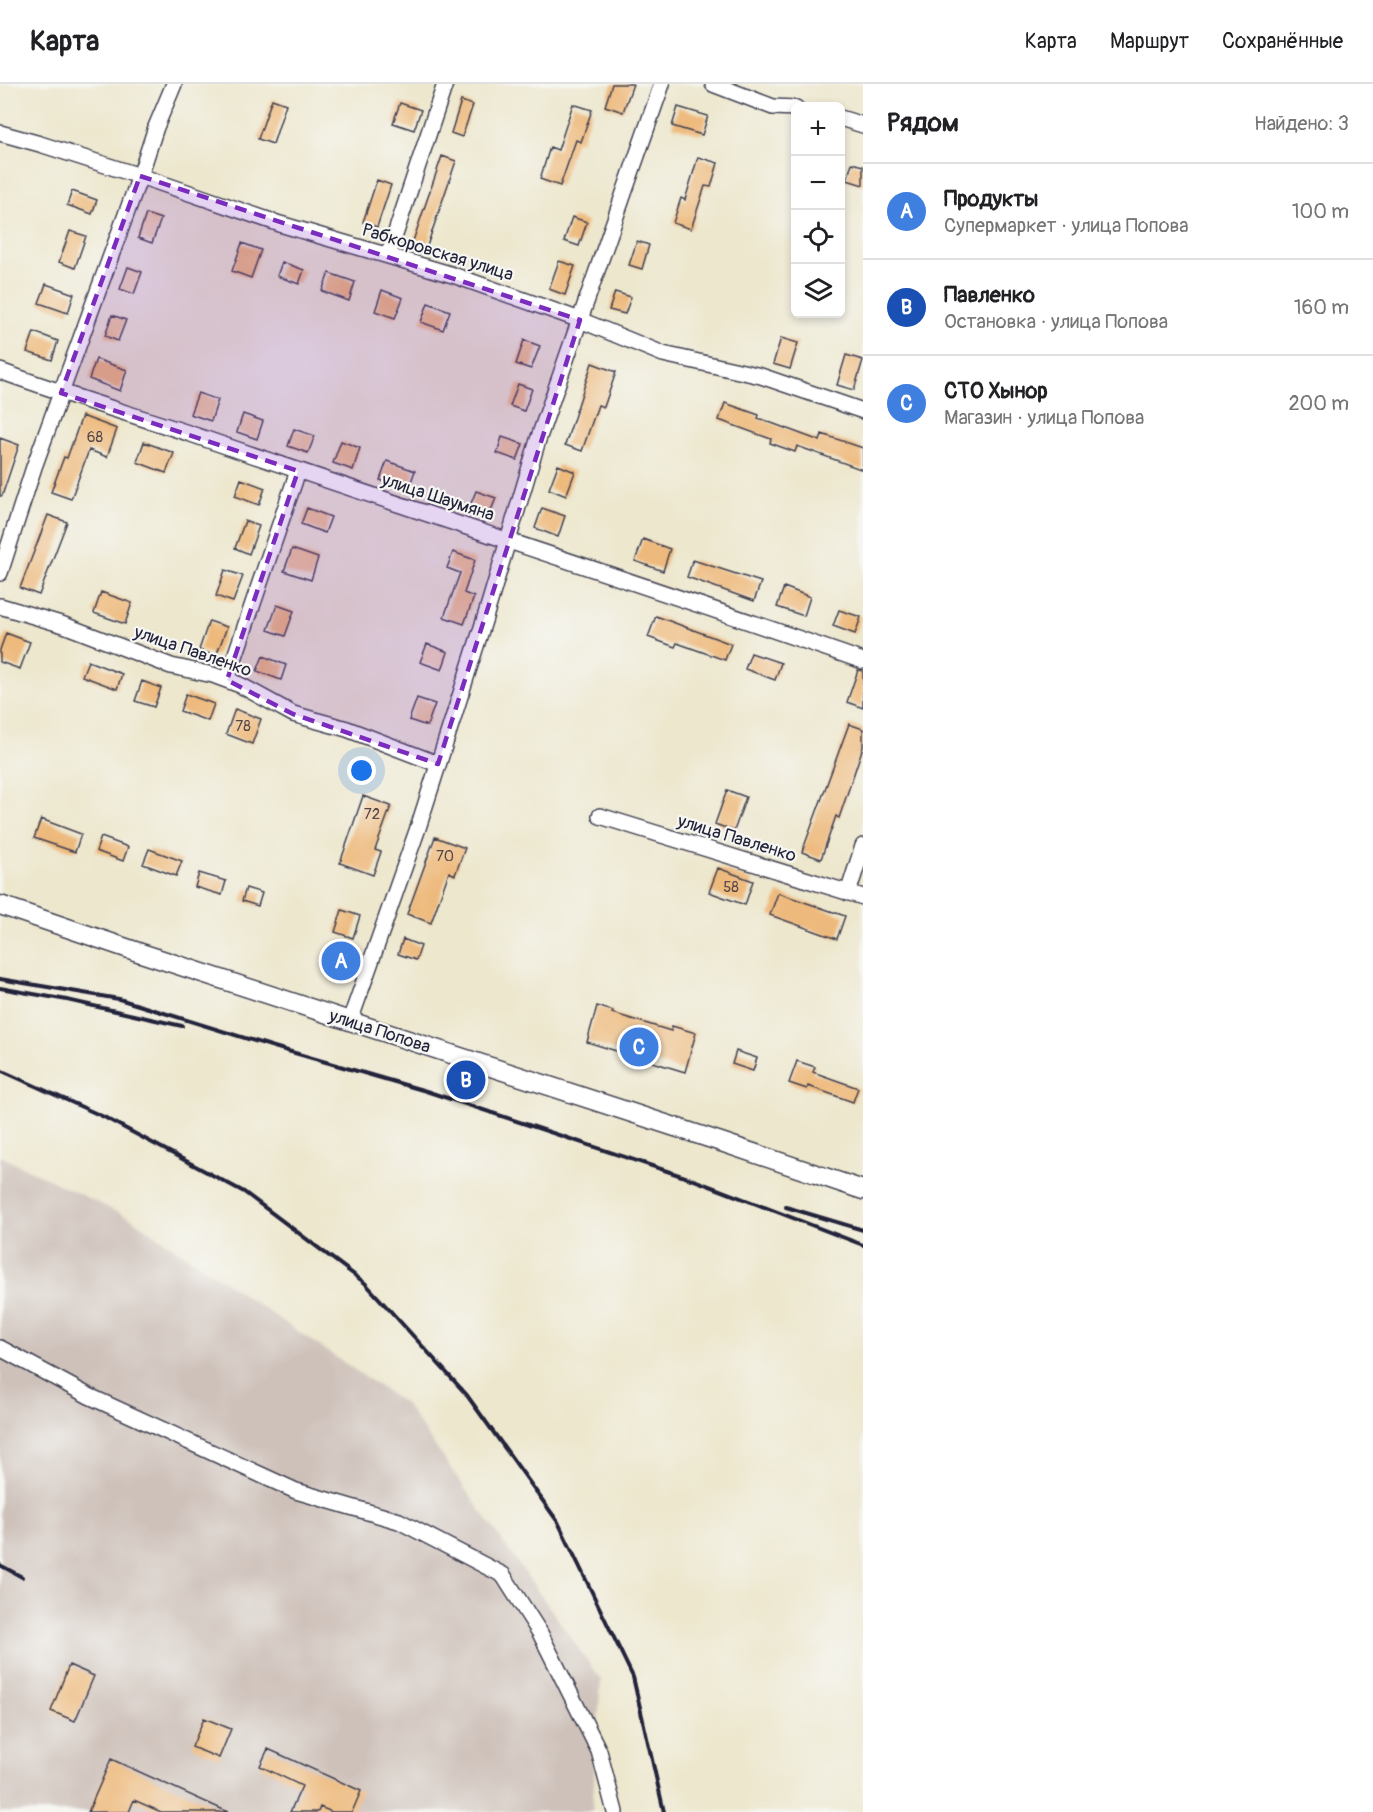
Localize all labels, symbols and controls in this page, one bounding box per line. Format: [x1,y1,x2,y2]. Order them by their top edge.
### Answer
text: Карта [30,24,99,59]
text: Карта [1025,28,1077,55]
text: Маршрут [1110,28,1189,55]
text: Сохранённые [1222,28,1343,55]
map controls [791,102,845,318]
button: + [791,102,845,156]
text: Рядом [887,107,959,139]
text: Найдено: 3 [1254,111,1349,136]
button: − [791,156,845,210]
text: Продукты [944,185,1039,213]
text: A [900,199,913,224]
text: 100 m [1292,199,1349,224]
button: locate [791,210,845,264]
text: Супермаркет · улица Попова [944,213,1189,238]
street label: Рабкоровская улица [359,219,516,286]
button: layers [791,264,845,318]
text: Павленко [944,281,1035,309]
text: B [901,295,912,320]
text: 160 m [1294,295,1349,320]
text: Остановка · улица Попова [944,309,1168,334]
text: СТО Хынор [944,377,1048,405]
text: C [900,391,913,416]
text: 200 m [1288,391,1349,416]
text: Магазин · улица Попова [944,405,1144,430]
house number: 68 [87,428,104,447]
street label: улица Шаумяна [378,468,497,527]
street label: улица Павленко [130,620,255,682]
house number: 78 [235,717,251,736]
your location [347,756,376,785]
house number: 72 [364,805,380,824]
street label: улица Павленко [674,809,799,868]
house number: 70 [436,847,454,866]
house number: 58 [723,878,739,897]
pin: A [322,938,360,984]
street label: улица Попова [325,1004,433,1059]
pin: C [620,1024,658,1070]
pin: B [446,1058,486,1102]

